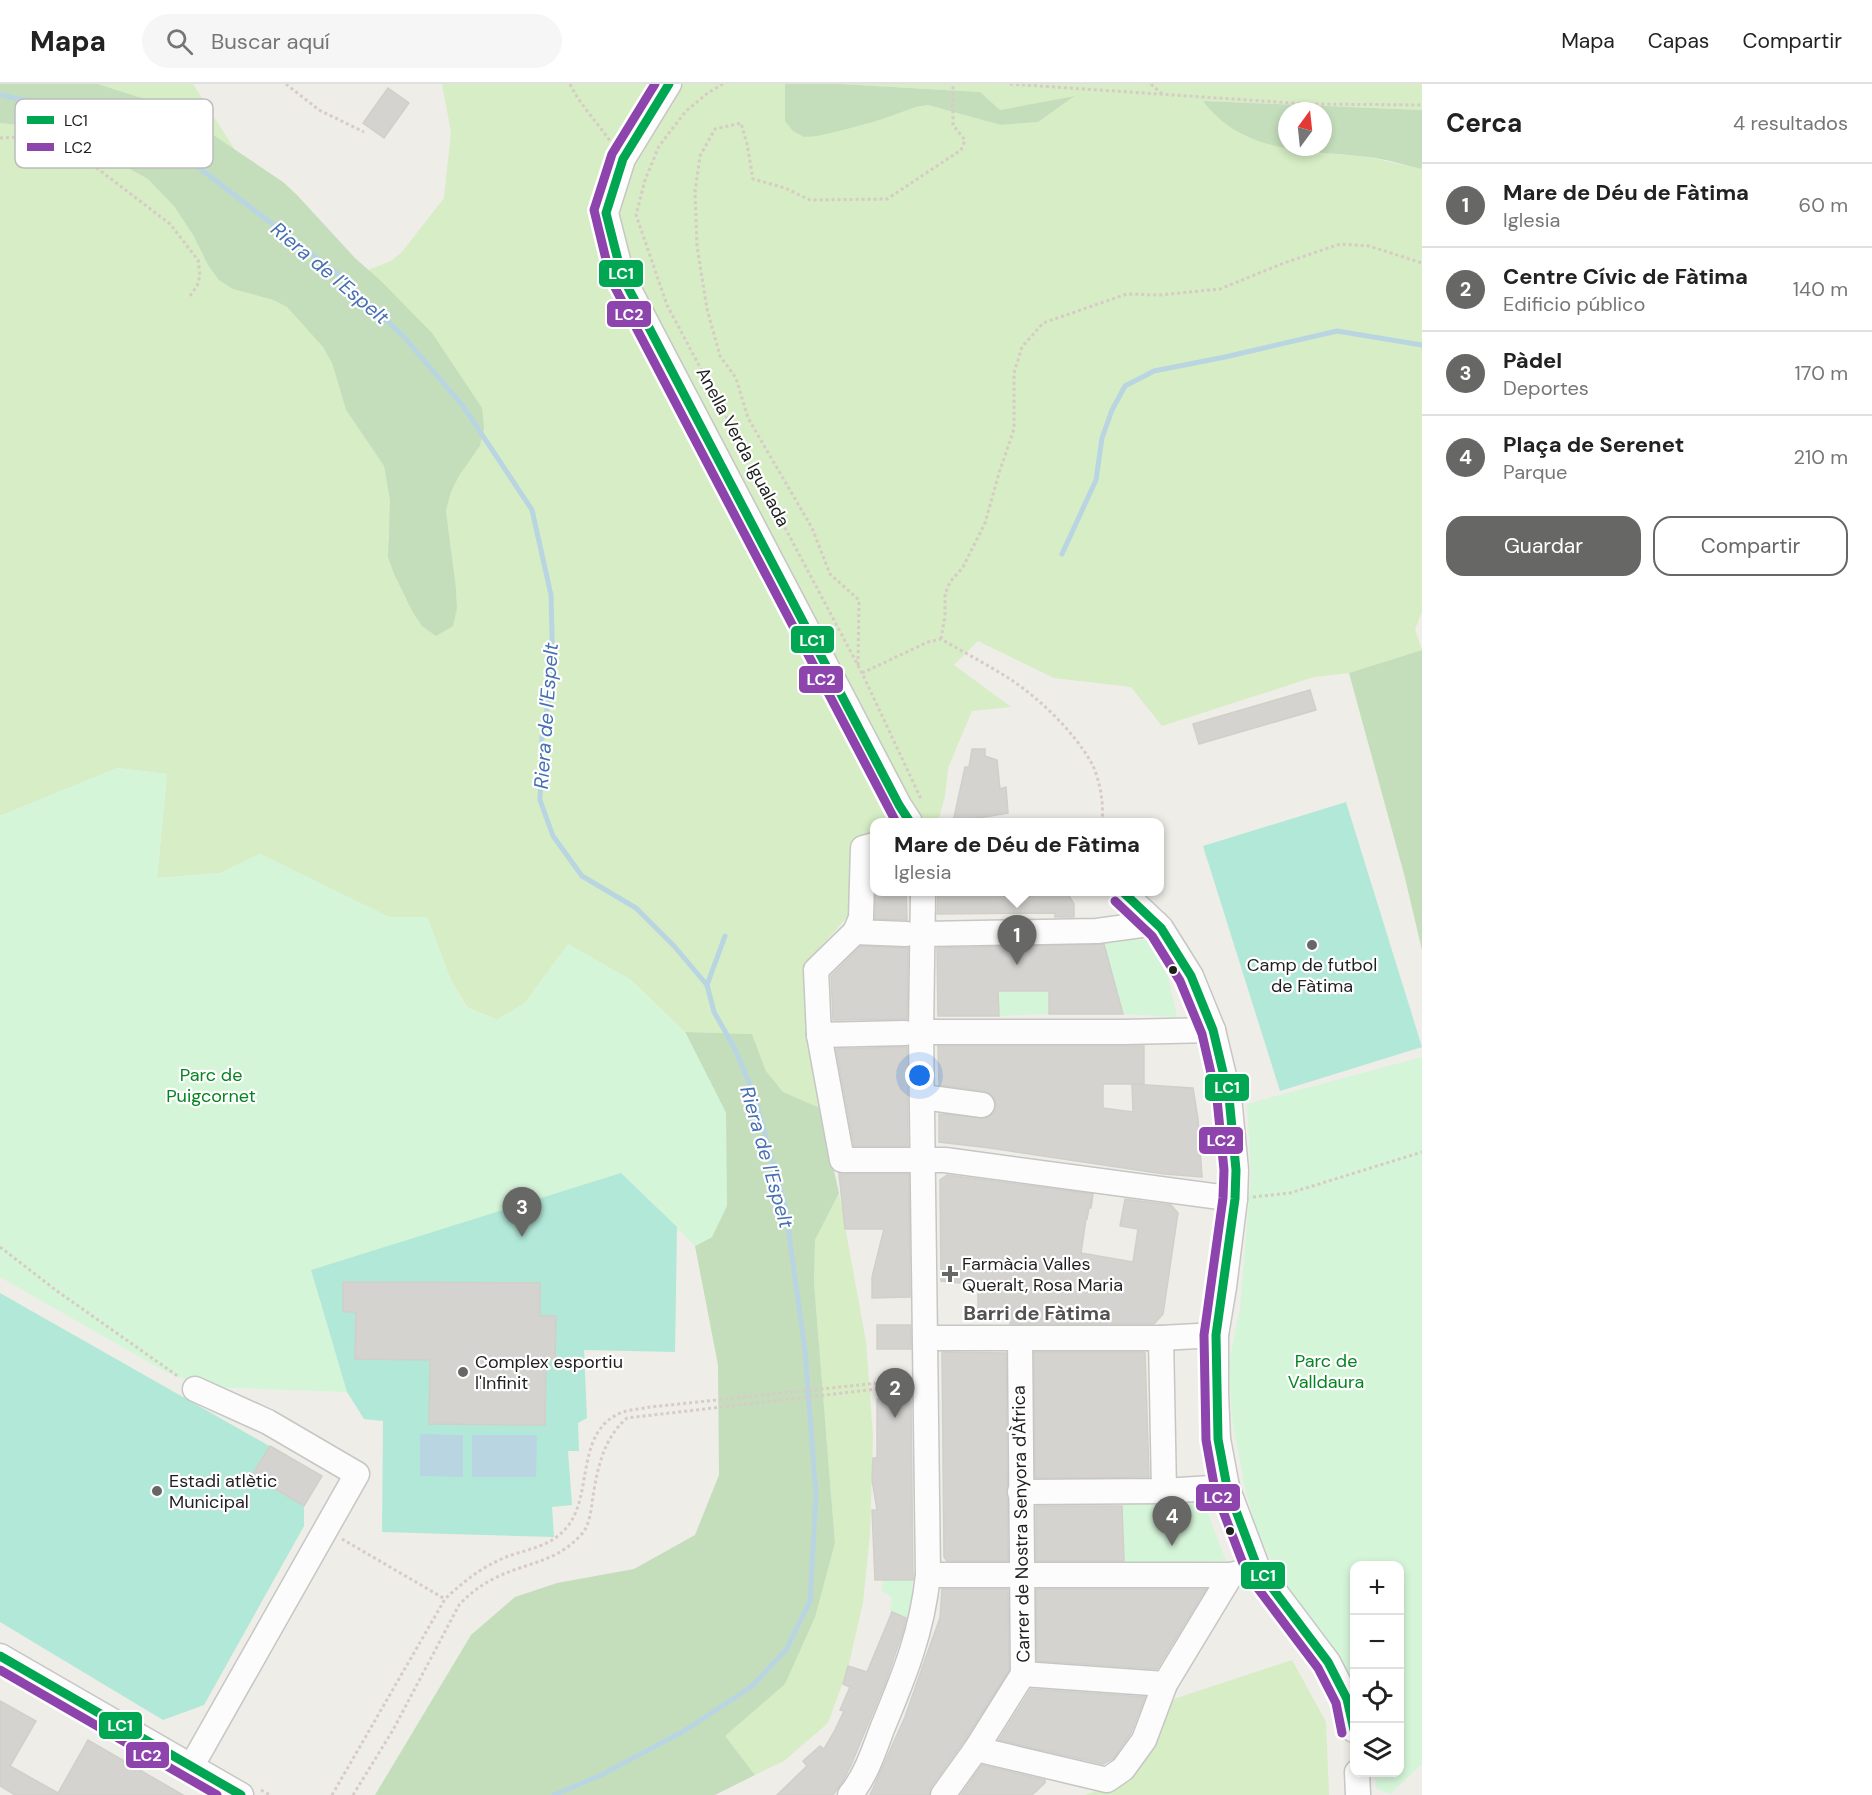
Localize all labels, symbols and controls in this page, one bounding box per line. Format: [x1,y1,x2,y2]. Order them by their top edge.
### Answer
search box [142,14,562,68]
text: Mapa [30,23,106,60]
icon: search [163,25,196,58]
text: Buscar aquí [211,27,330,56]
text: Mapa [1561,27,1615,55]
text: Capas [1648,27,1709,55]
text: Compartir [1742,27,1842,55]
legend [15,99,213,168]
north arrow [1278,102,1332,156]
text: Cerca [1446,106,1522,140]
text: LC1 [64,110,88,131]
text: 4 resultados [1733,110,1848,136]
text: LC2 [64,137,92,158]
text: Mare de Déu de Fàtima [1503,178,1749,207]
text: 1 [1462,192,1469,218]
text: 60 m [1799,192,1848,218]
text: Iglesia [1503,207,1560,233]
water label: Riera de l'Espelt [266,216,395,330]
line badge: LC1 [598,259,644,288]
text: Centre Cívic de Fàtima [1503,262,1748,291]
text: LC1 [608,263,634,284]
text: 2 [1460,276,1471,302]
text: 140 m [1793,276,1848,302]
text: Edificio público [1503,291,1645,317]
line badge: LC2 [606,300,652,328]
text: LC2 [615,304,643,325]
text: Pàdel [1503,346,1562,375]
text: 3 [1459,360,1472,386]
text: 170 m [1795,360,1848,386]
street label: Anella Verda Igualada [691,363,795,531]
text: Deportes [1503,375,1589,401]
text: Plaça de Serenet [1503,430,1684,459]
text: 4 [1459,444,1472,470]
text: 210 m [1793,444,1848,470]
text: Parque [1503,459,1567,485]
button: Guardar [1446,516,1641,576]
button: Compartir [1653,516,1848,576]
line badge: LC1 [790,625,835,654]
text: LC1 [799,630,825,651]
water label: Riera de l'Espelt [528,642,564,790]
line badge: LC2 [798,665,844,694]
text: LC2 [807,669,835,690]
popup [870,818,1164,896]
text: Mare de Déu de Fàtima [894,830,1140,859]
text: Iglesia [894,859,951,885]
pin: 1 [998,916,1036,965]
marker: Camp de futbol de Fàtima [1305,938,1319,952]
place label: Camp de futbol de Fàtima [1247,953,1377,998]
unlabelled marker [1167,964,1179,976]
your location [905,1061,934,1090]
park label: Parc de Puigcornet [166,1063,256,1108]
line badge: LC1 [1204,1073,1250,1102]
text: LC1 [1214,1077,1240,1098]
water label: Riera de l'Espelt [734,1083,800,1231]
line badge: LC2 [1198,1126,1244,1155]
text: LC2 [1207,1130,1235,1151]
pin: 3 [502,1188,542,1237]
place label: Farmàcia Valles Queralt, Rosa Maria [962,1252,1123,1297]
marker: Farmàcia Valles Queralt, Rosa Maria [943,1267,957,1281]
district label: Barri de Fàtima [963,1300,1111,1326]
park label: Parc de Valldaura [1288,1349,1364,1394]
place label: Complex esportiu l'Infinit [475,1350,623,1395]
marker: Complex esportiu l'Infinit [456,1365,470,1379]
pin: 2 [876,1368,914,1418]
street label: Carrer de Nostra Senyora d'Àfrica [1007,1385,1035,1663]
place label: Estadi atlètic Municipal [169,1469,277,1514]
line badge: LC2 [1195,1483,1241,1512]
marker: Estadi atlètic Municipal [150,1484,164,1498]
text: LC2 [1204,1487,1232,1508]
pin: 4 [1152,1496,1192,1546]
unlabelled marker [1224,1525,1236,1537]
line badge: LC1 [1240,1561,1286,1590]
map controls [1350,1561,1404,1777]
button: + [1350,1561,1404,1615]
text: LC1 [1250,1565,1276,1586]
button: − [1350,1615,1404,1669]
button: locate [1350,1669,1404,1723]
line badge: LC1 [98,1711,143,1740]
text: LC1 [107,1715,133,1736]
button: layers [1350,1723,1404,1777]
line badge: LC2 [125,1741,170,1769]
text: LC2 [133,1745,161,1766]

